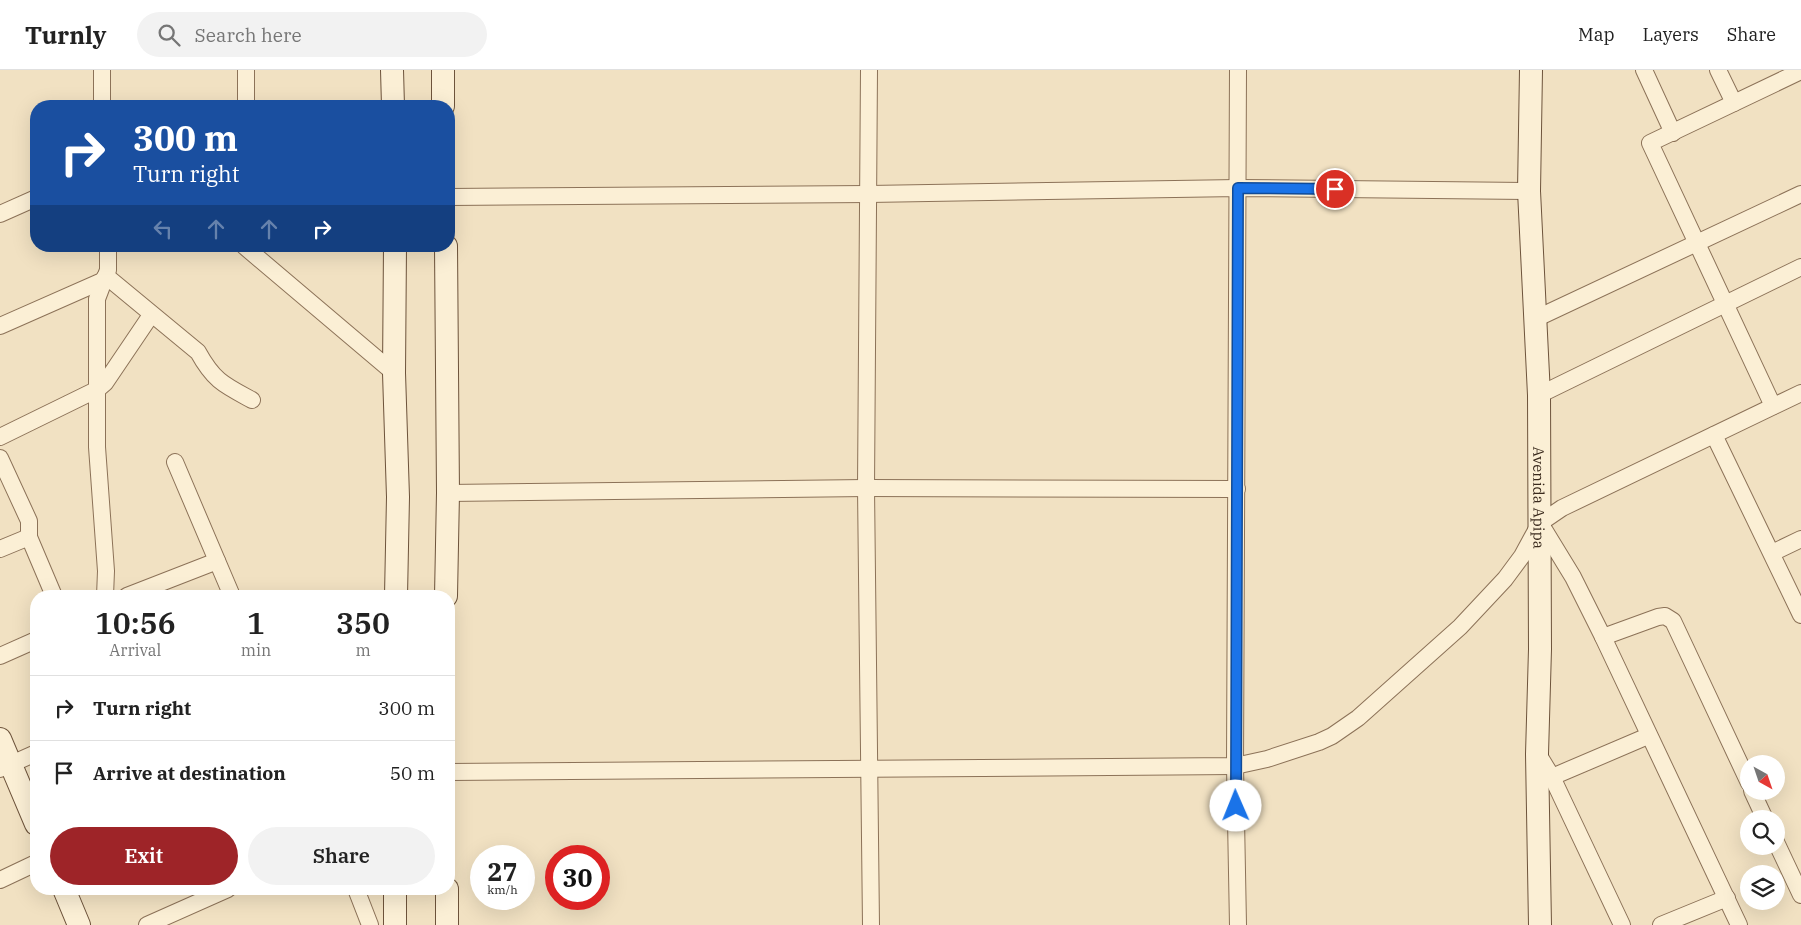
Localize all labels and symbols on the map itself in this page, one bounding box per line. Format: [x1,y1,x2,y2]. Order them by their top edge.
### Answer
pin [1314,168,1356,210]
street label: Avenida Apipa [1530,446,1549,549]
north arrow [1740,755,1785,800]
position arrow [1209,779,1261,831]
speed limit sign: 30 [545,845,610,910]

